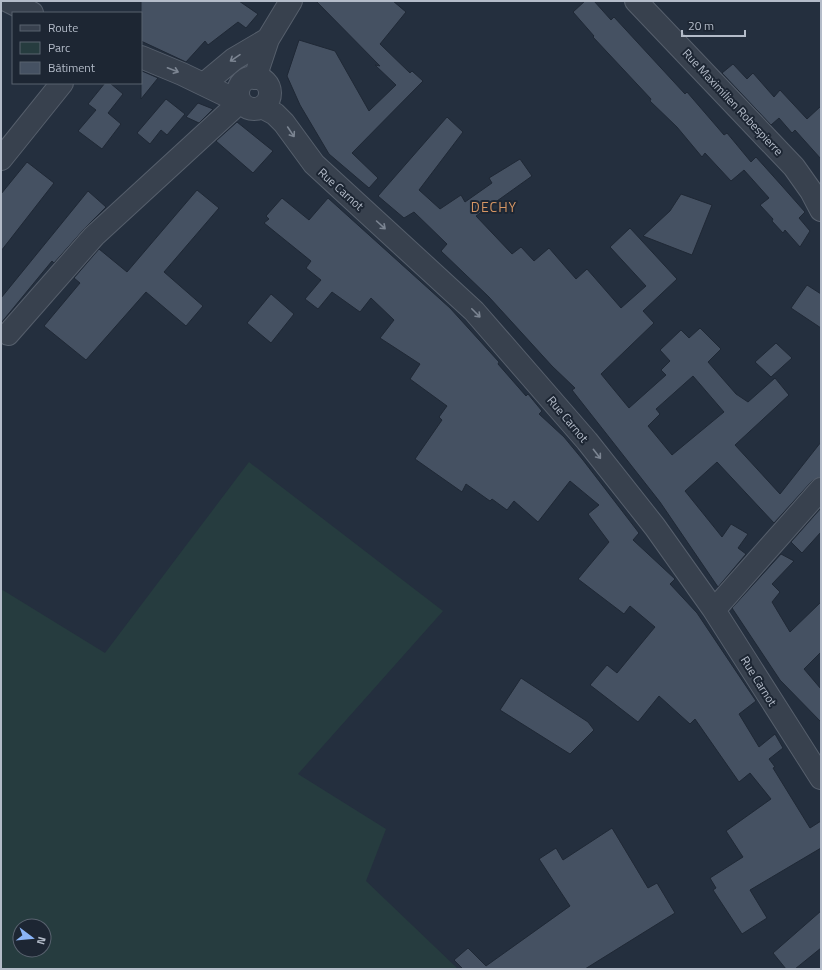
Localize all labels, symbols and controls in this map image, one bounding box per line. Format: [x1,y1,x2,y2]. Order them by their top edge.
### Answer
legend [12,12,142,84]
scale bar [682,12,745,38]
text: 20 m [688,16,714,35]
text: Route [48,18,78,37]
text: Parc [48,38,70,57]
street label: Rue Maximilien Robespierre [678,44,788,160]
one-way arrow [229,55,241,63]
text: Bâtiment [48,58,96,77]
one-way arrow [166,67,178,75]
one-way arrow [287,126,295,138]
street label: Rue Carnot [314,163,369,215]
district label: DECHY [471,196,517,217]
one-way arrow [376,220,386,229]
one-way arrow [471,308,481,318]
street label: Rue Carnot [543,391,594,447]
one-way arrow [593,449,601,460]
street label: Rue Carnot [736,652,782,710]
north arrow [12,918,52,958]
text: N [33,935,50,947]

